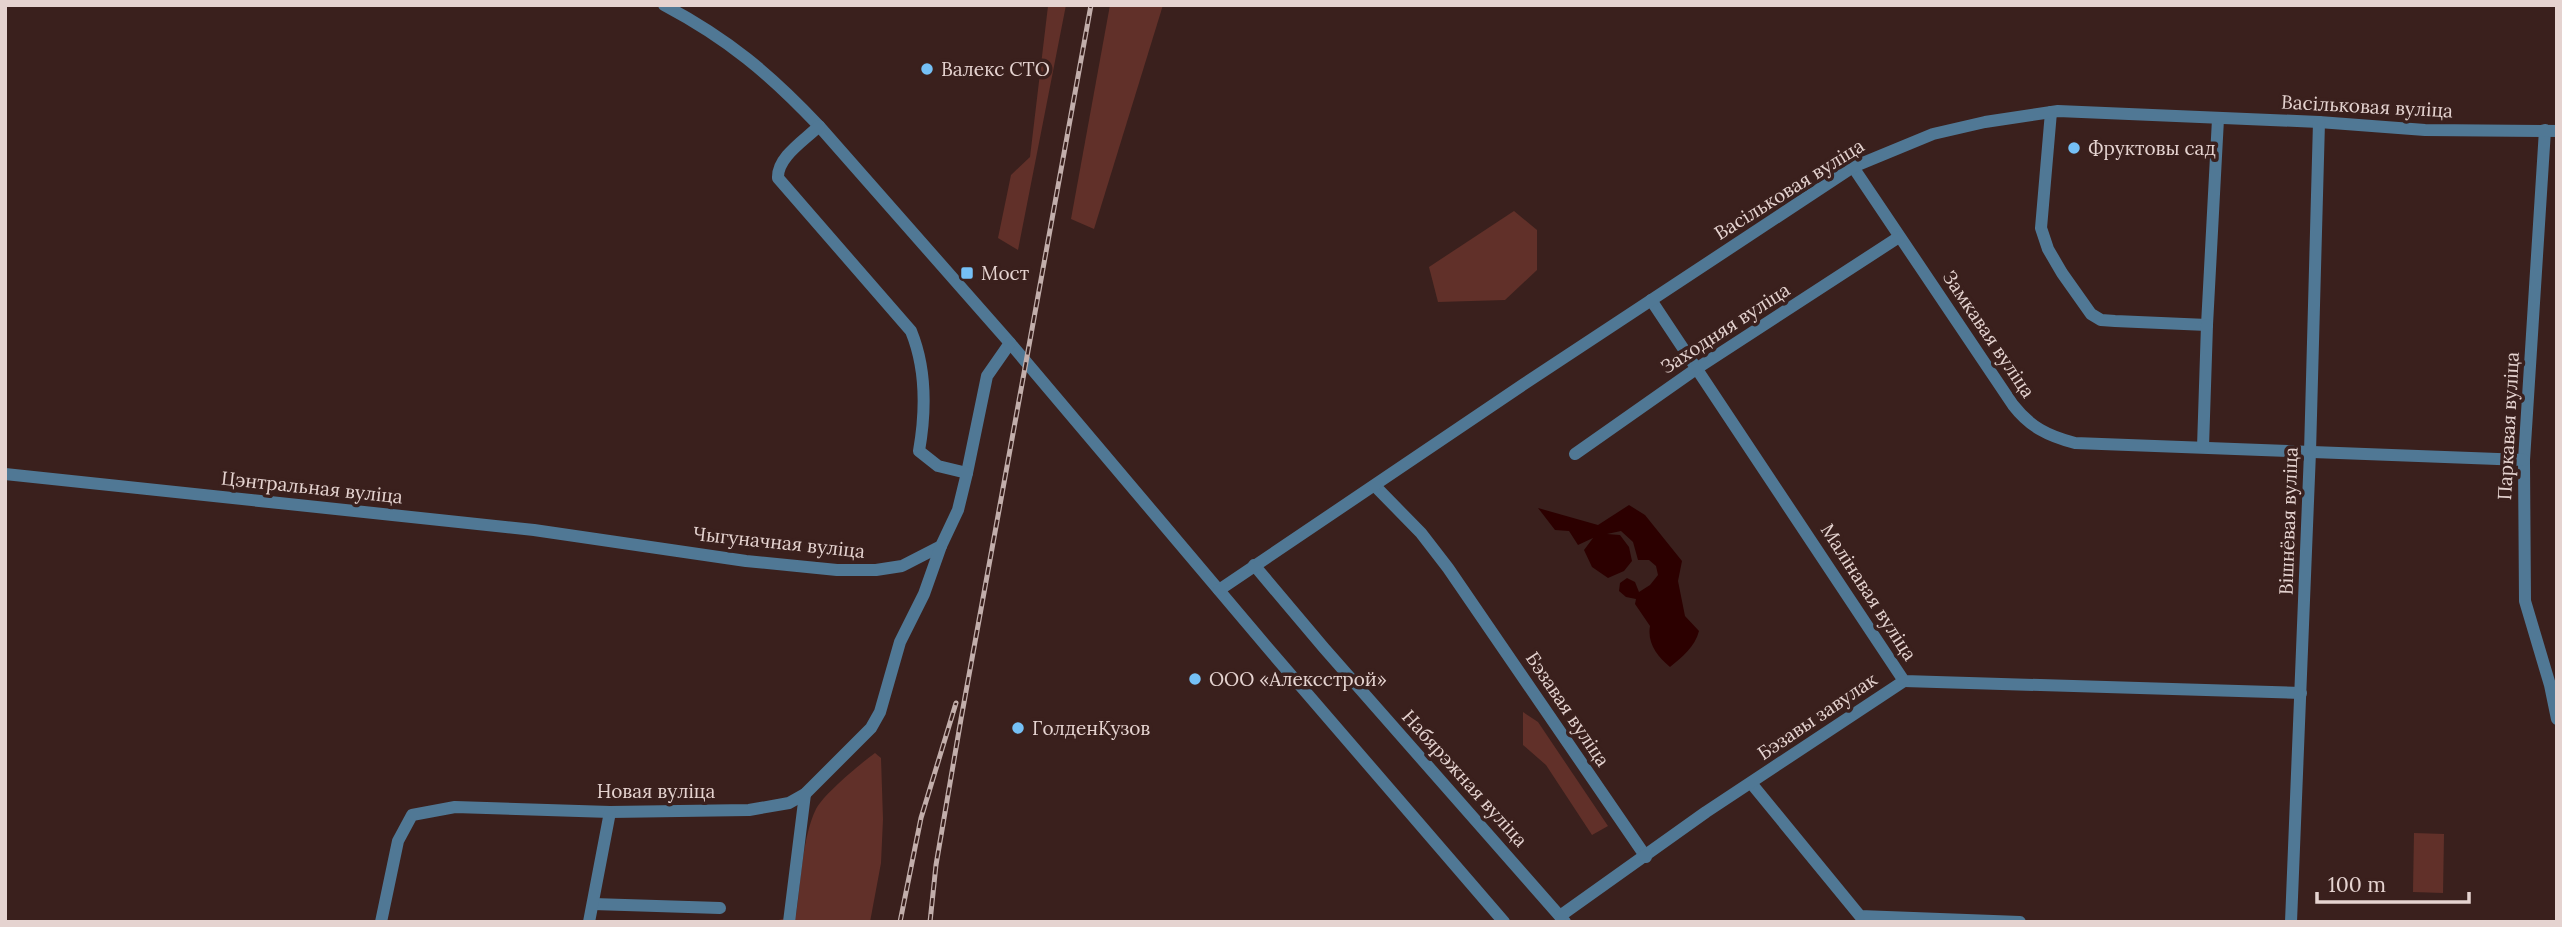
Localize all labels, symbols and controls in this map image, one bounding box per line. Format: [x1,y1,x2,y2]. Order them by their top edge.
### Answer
place label: Валекс СТО [941,57,1050,81]
marker: Валекс СТО [919,61,935,77]
street label: Васільковая вуліца [2280,90,2454,122]
street label: Васільковая вуліца [1710,133,1869,245]
place label: Фруктовы сад [2088,136,2216,160]
marker: Фруктовы сад [2066,140,2082,156]
place label: Мост [981,261,1029,285]
marker: Мост [959,265,975,281]
street label: Замкавая вуліца [1938,266,2041,402]
street label: Заходняя вуліца [1656,277,1794,379]
street label: Паркавая вуліца [2492,351,2524,501]
street label: Вішнёвая вуліца [2273,446,2303,595]
street label: Цэнтральная вуліца [220,466,404,508]
street label: Малінавая вуліца [1816,519,1922,665]
street label: Чыгуначная вуліца [692,521,866,563]
street label: Бэзавая вуліца [1521,647,1615,771]
place label: ООО «Алексстрой» [1209,667,1387,691]
street label: Бэзавы завулак [1753,667,1882,765]
marker: ООО «Алексстрой» [1187,671,1203,687]
street label: Набярэжная вуліца [1397,704,1533,852]
place label: ГолденКузов [1032,716,1150,740]
marker: ГолденКузов [1010,720,1026,736]
street label: Новая вуліца [597,779,715,803]
scale bar [2317,860,2469,904]
text: 100 m [2328,871,2386,898]

